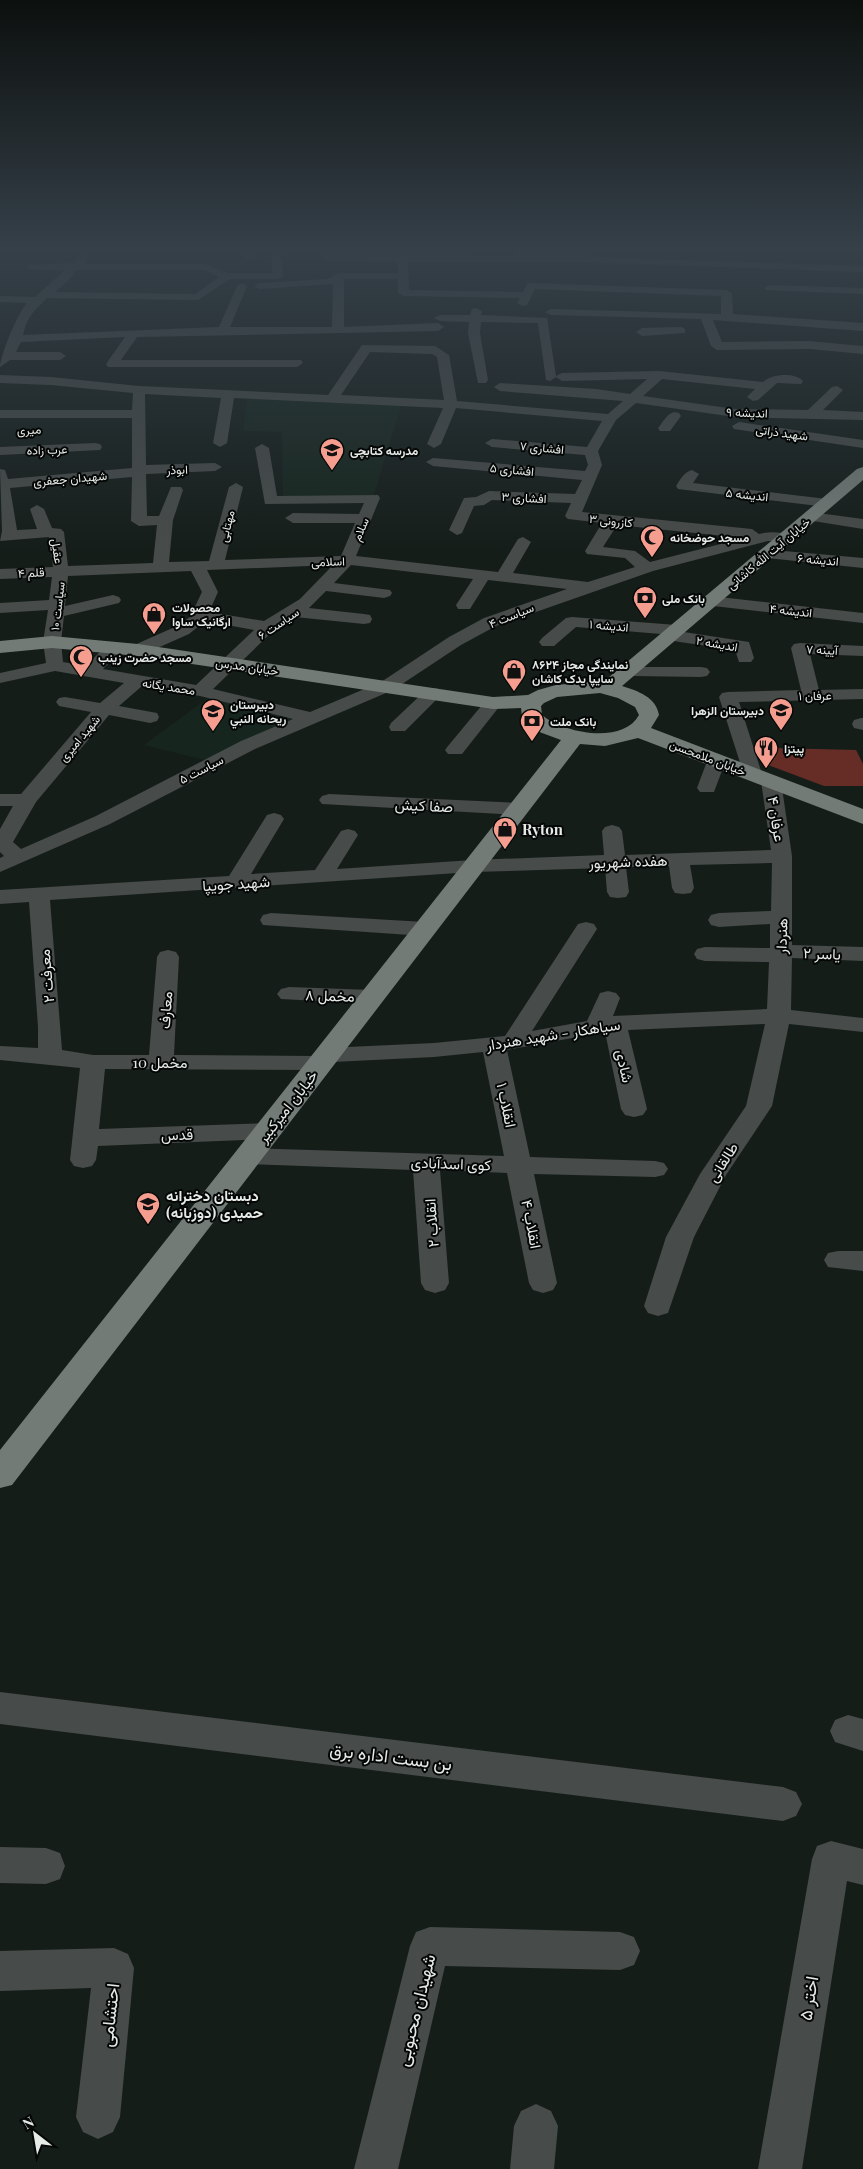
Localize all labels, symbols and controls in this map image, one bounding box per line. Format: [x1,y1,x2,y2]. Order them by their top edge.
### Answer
street label: اندیشه ۹ [726,403,768,421]
street label: شهید ذراتی [755,420,809,445]
street label: میری [17,421,41,438]
school or university icon: مدرسه کتابچی [319,437,345,471]
street label: افشاری ۷ [519,437,565,458]
street label: عرب زاده [26,440,68,459]
place label: مدرسه کتابچی [350,442,419,459]
street label: افشاری ۵ [489,459,535,480]
street label: ابوذر [165,461,188,478]
street label: شهیدان جعفری [32,467,108,490]
street label: اندیشه ۵ [725,484,769,504]
street label: افشاری ۳ [501,488,547,507]
street label: مهتابی [214,508,239,544]
street label: کازرونی ۳ [588,510,634,531]
street label: خیابان آیت الله کاشانی [723,513,814,593]
street label: سلام [348,515,373,544]
mosque icon: مسجد حوضخانه [639,524,665,558]
place label: مسجد حوضخانه [670,529,750,546]
street label: عقیل [47,537,68,565]
street label: اندیشه ۶ [797,549,839,569]
street label: اسلامی [311,552,345,571]
street label: قلم ۴ [17,563,45,582]
street label: سیاست ۱۰ [46,581,68,631]
bank icon: بانک ملی [632,585,658,619]
place label: بانک ملی [662,590,705,606]
place label: محصولات ارگانیک ساوا [172,599,231,630]
street label: سیاست ۴ [486,599,536,631]
street label: اندیشه ۴ [769,600,813,620]
shop icon: محصولات ارگانیک ساوا [141,601,167,635]
street label: سیاست ۶ [254,603,302,643]
street label: اندیشه ۱ [589,615,629,635]
street label: اندیشه ۲ [695,631,739,655]
street label: آیینه ۷ [806,640,839,658]
mosque icon: مسجد حضرت زینب [68,644,94,678]
place label: مسجد حضرت زینب [98,649,192,666]
street label: خیابان مدرس [214,654,280,679]
place label: نمایندگی مجاز ۸۶۲۴ سایپا یدک کاشان [532,656,629,687]
shop icon: نمایندگی مجاز ۸۶۲۴ سایپا یدک کاشان [501,658,527,692]
street label: محمد یگانه [141,674,197,698]
street label: عرفان ۱ [798,687,832,704]
place label: دبيرستان ريحانه النبي [230,696,286,729]
school or university icon: دبیرستان الزهرا [768,697,794,731]
school or university icon: دبيرستان ريحانه النبي [200,698,226,732]
place label: دبیرستان الزهرا [691,702,764,719]
bank icon: بانک ملت [519,708,545,742]
street label: شهید امیری [55,711,104,765]
place label: بانک ملت [550,713,597,729]
street label: خیابان ملامحسن [667,735,748,780]
restaurant icon: پیتزا [753,735,779,769]
place label: پیتزا [784,740,804,757]
street label: سیاست ۵ [176,751,226,787]
street label: صفا کیش [394,793,454,818]
street label: عرفان ۴ [764,795,790,843]
shop icon: Ryton [492,816,518,850]
place label: Ryton [522,819,564,839]
street label: هفده شهریور [587,850,668,872]
street label: شهید جویپا [202,871,271,896]
street label: هنردار [770,918,792,955]
street label: یاسر ۲ [803,942,841,964]
street label: معرفت ۲ [34,948,58,1004]
street label: مخمل ۸ [305,984,355,1006]
street label: معارف [154,991,176,1029]
street label: سیاهکار - شهید هنردار [483,1013,622,1055]
street label: شادی [611,1048,638,1085]
street label: مخمل 10 [132,1052,188,1072]
street label: خیابان امیرکبیر [252,1066,322,1147]
street label: انقلاب ۱ [492,1081,522,1129]
street label: قدس [160,1123,194,1146]
street label: طالقانی [702,1138,743,1186]
street label: کوی اسدآبادی [410,1152,492,1175]
place label: دبستان دخترانه حمیدی (دوزبانه) [166,1185,263,1222]
school or university icon: دبستان دخترانه حمیدی (دوزبانه) [135,1191,161,1225]
street label: انقلاب ۲ [419,1198,443,1248]
street label: انقلاب ۴ [517,1198,547,1250]
street label: بن بست اداره برق [328,1737,454,1775]
street label: شهیدان محبوبی [389,1951,441,2069]
street label: اختر ۵ [793,1974,823,2022]
street label: احتشامی [94,1982,124,2048]
north arrow [10,2109,60,2159]
text: N [19,2112,37,2133]

